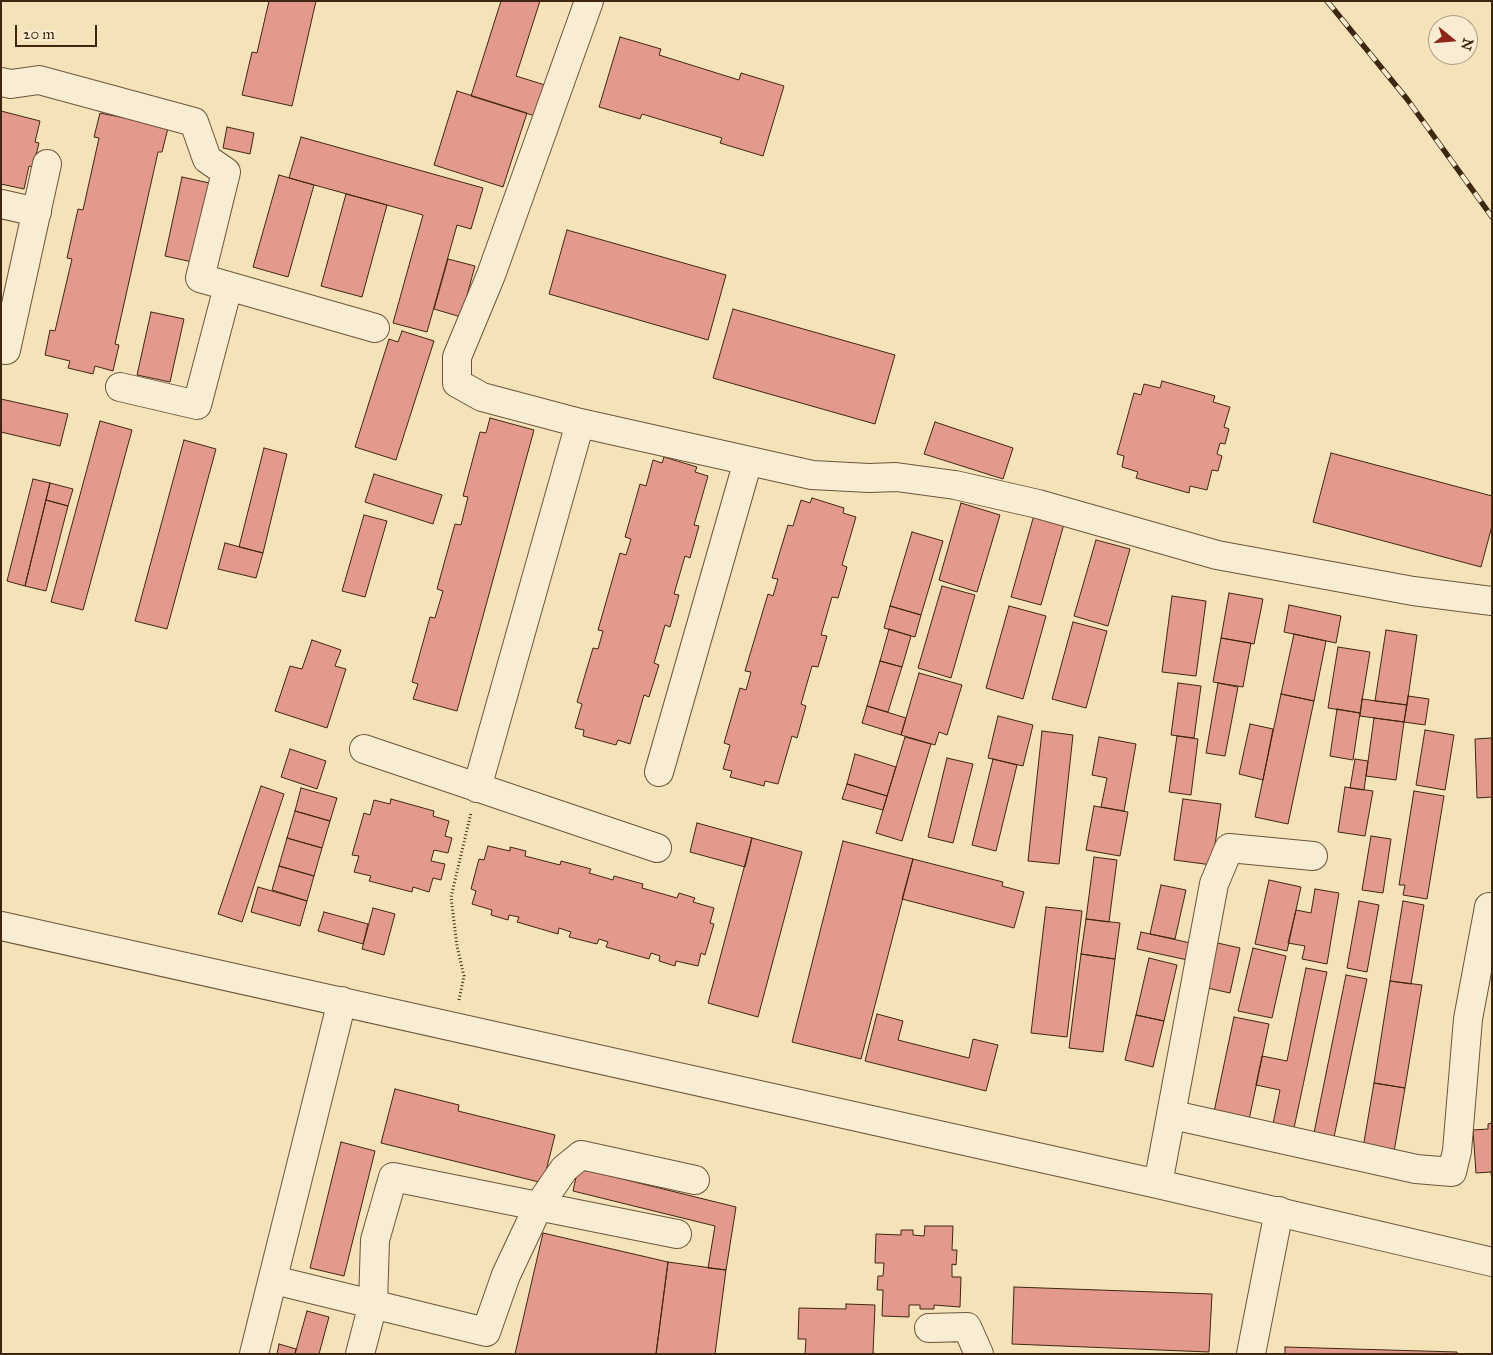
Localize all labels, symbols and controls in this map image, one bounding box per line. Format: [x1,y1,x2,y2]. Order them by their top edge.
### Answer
scale bar [18,15,100,47]
north arrow [1428,15,1478,65]
text: 20 m [23,25,55,43]
text: N [1457,36,1477,52]

